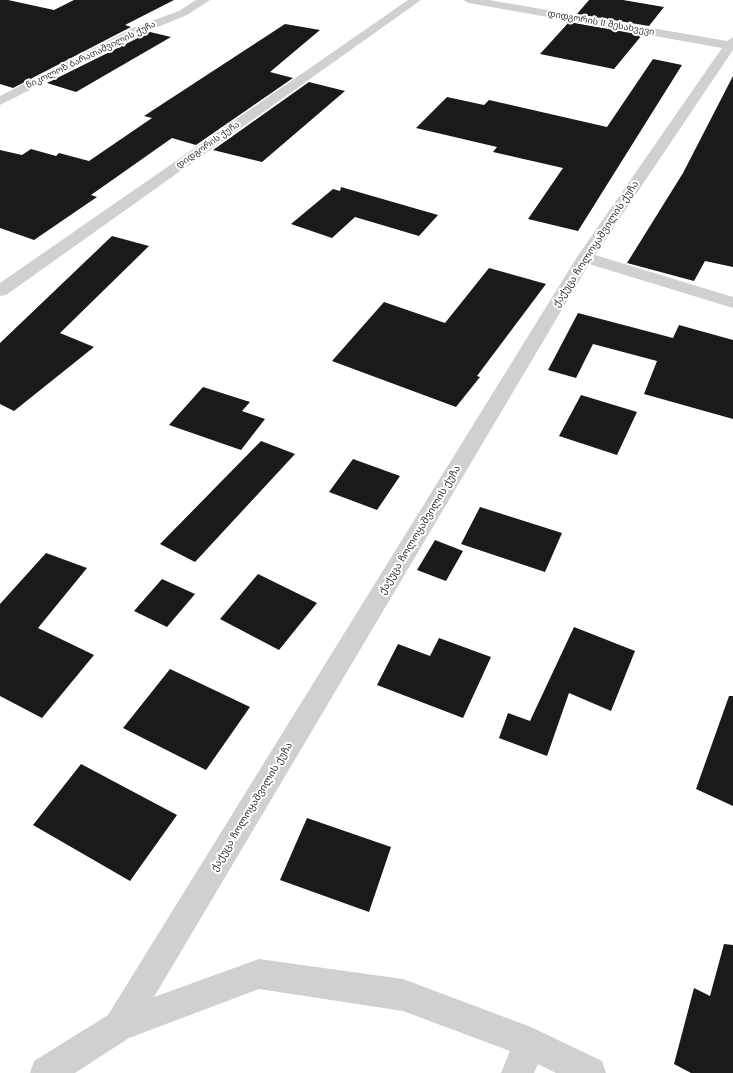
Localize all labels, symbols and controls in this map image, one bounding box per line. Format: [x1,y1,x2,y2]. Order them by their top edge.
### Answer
street label: დიდგორის II შესახვევი [547,8,655,38]
street label: ნიკოლოზ ბარათაშვილის ქუჩა [24,19,158,91]
street label: დიდგორის ქუჩა [174,119,242,171]
street label: ქაქუცა ჩოლოყაშვილის ქუჩა [551,179,641,309]
street label: ქაქუცა ჩოლოყაშვილის ქუჩა [377,463,463,597]
street label: ქაქუცა ჩოლოყაშვილის ქუჩა [209,740,295,874]

